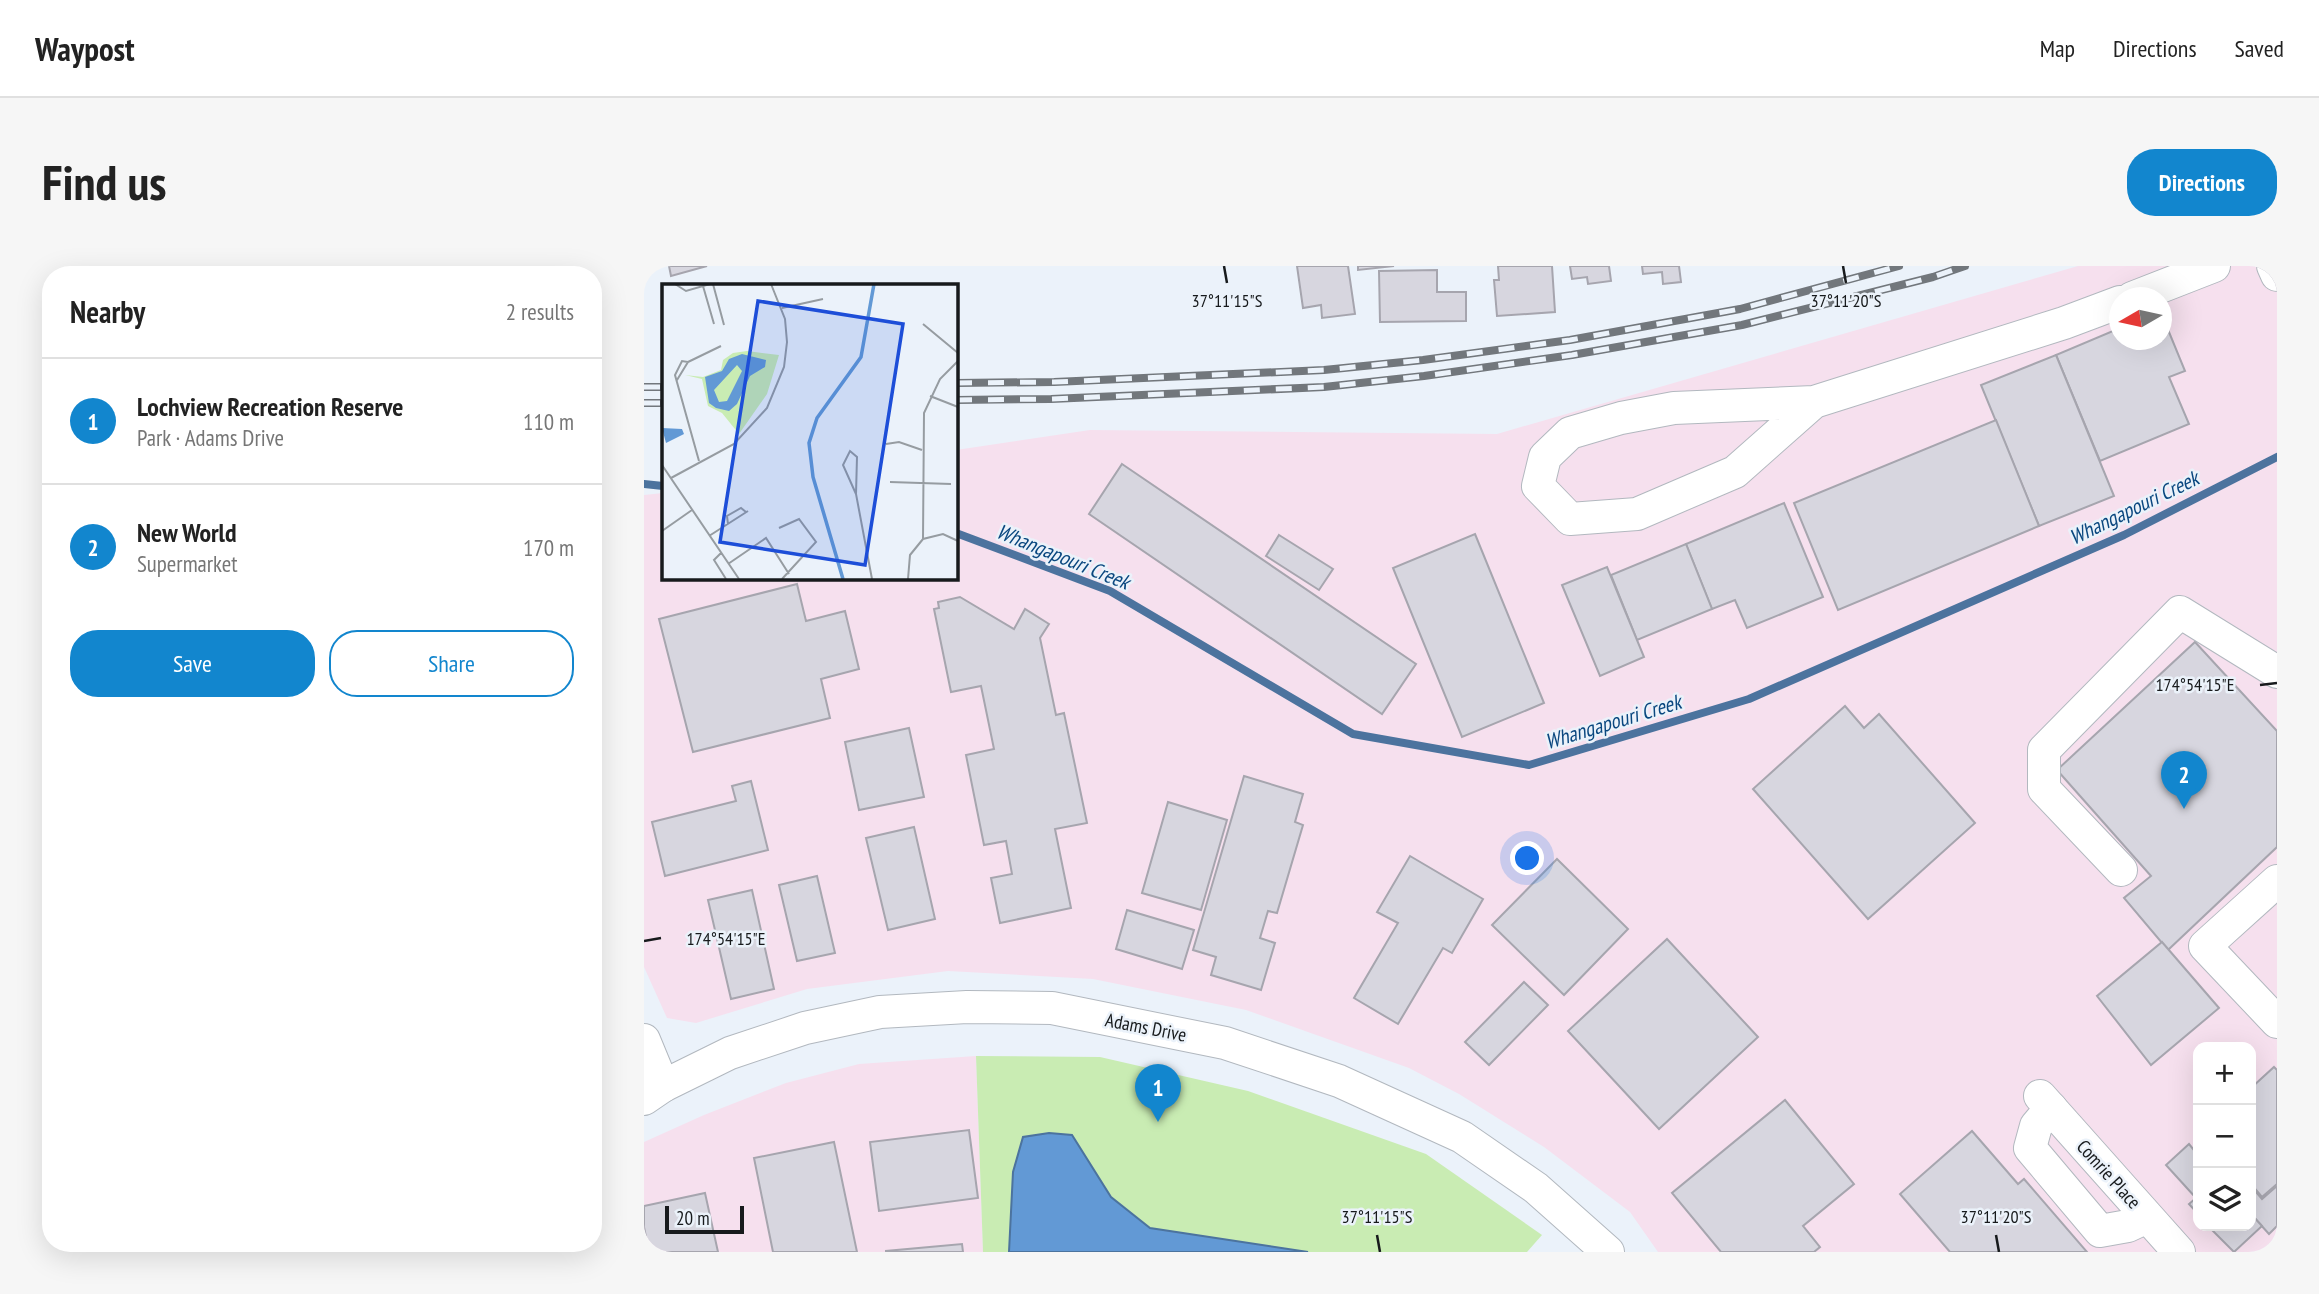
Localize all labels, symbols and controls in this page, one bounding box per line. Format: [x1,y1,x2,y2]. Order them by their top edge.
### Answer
text: Waypost [35,27,135,70]
text: Map [2040,33,2075,64]
text: Directions [2113,33,2197,64]
text: Saved [2235,33,2284,64]
button: Directions [2127,149,2277,216]
text: Find us [42,150,166,214]
inset map [662,284,957,579]
north arrow [2109,287,2172,350]
text: 37°11'15"S [1192,289,1263,312]
text: 37°11'20"S [1811,289,1882,312]
text: Nearby [70,292,145,331]
text: 2 results [506,297,574,326]
text: Lochview Recreation Reserve [137,390,403,423]
text: 1 [88,407,99,436]
text: 110 m [523,407,574,436]
text: Park · Adams Drive [137,423,284,452]
water label: Whangapouri Creek [2065,463,2206,551]
text: New World [137,516,236,549]
water label: Whangapouri Creek [993,518,1136,597]
text: 2 [88,533,99,562]
text: 170 m [523,533,574,562]
text: Supermarket [137,549,238,578]
button: Save [70,630,315,697]
button: Share [329,630,574,697]
text: 174°54'15"E [2156,673,2234,696]
water label: Whangapouri Creek [1542,687,1687,755]
pin: 2 [2161,751,2207,809]
your location [1510,841,1544,875]
text: 174°54'15"E [687,927,765,950]
street label: Adams Drive [1103,1007,1189,1047]
map controls [2193,1042,2256,1231]
button: + [2193,1042,2256,1105]
pin: 1 [1135,1064,1181,1122]
button: − [2193,1105,2256,1168]
street label: Comrie Place [2072,1134,2146,1214]
button: layers [2193,1168,2256,1231]
scale bar [665,1203,744,1235]
text: 37°11'15"S [1342,1205,1413,1228]
text: 37°11'20"S [1961,1205,2032,1228]
text: 20 m [676,1206,710,1230]

